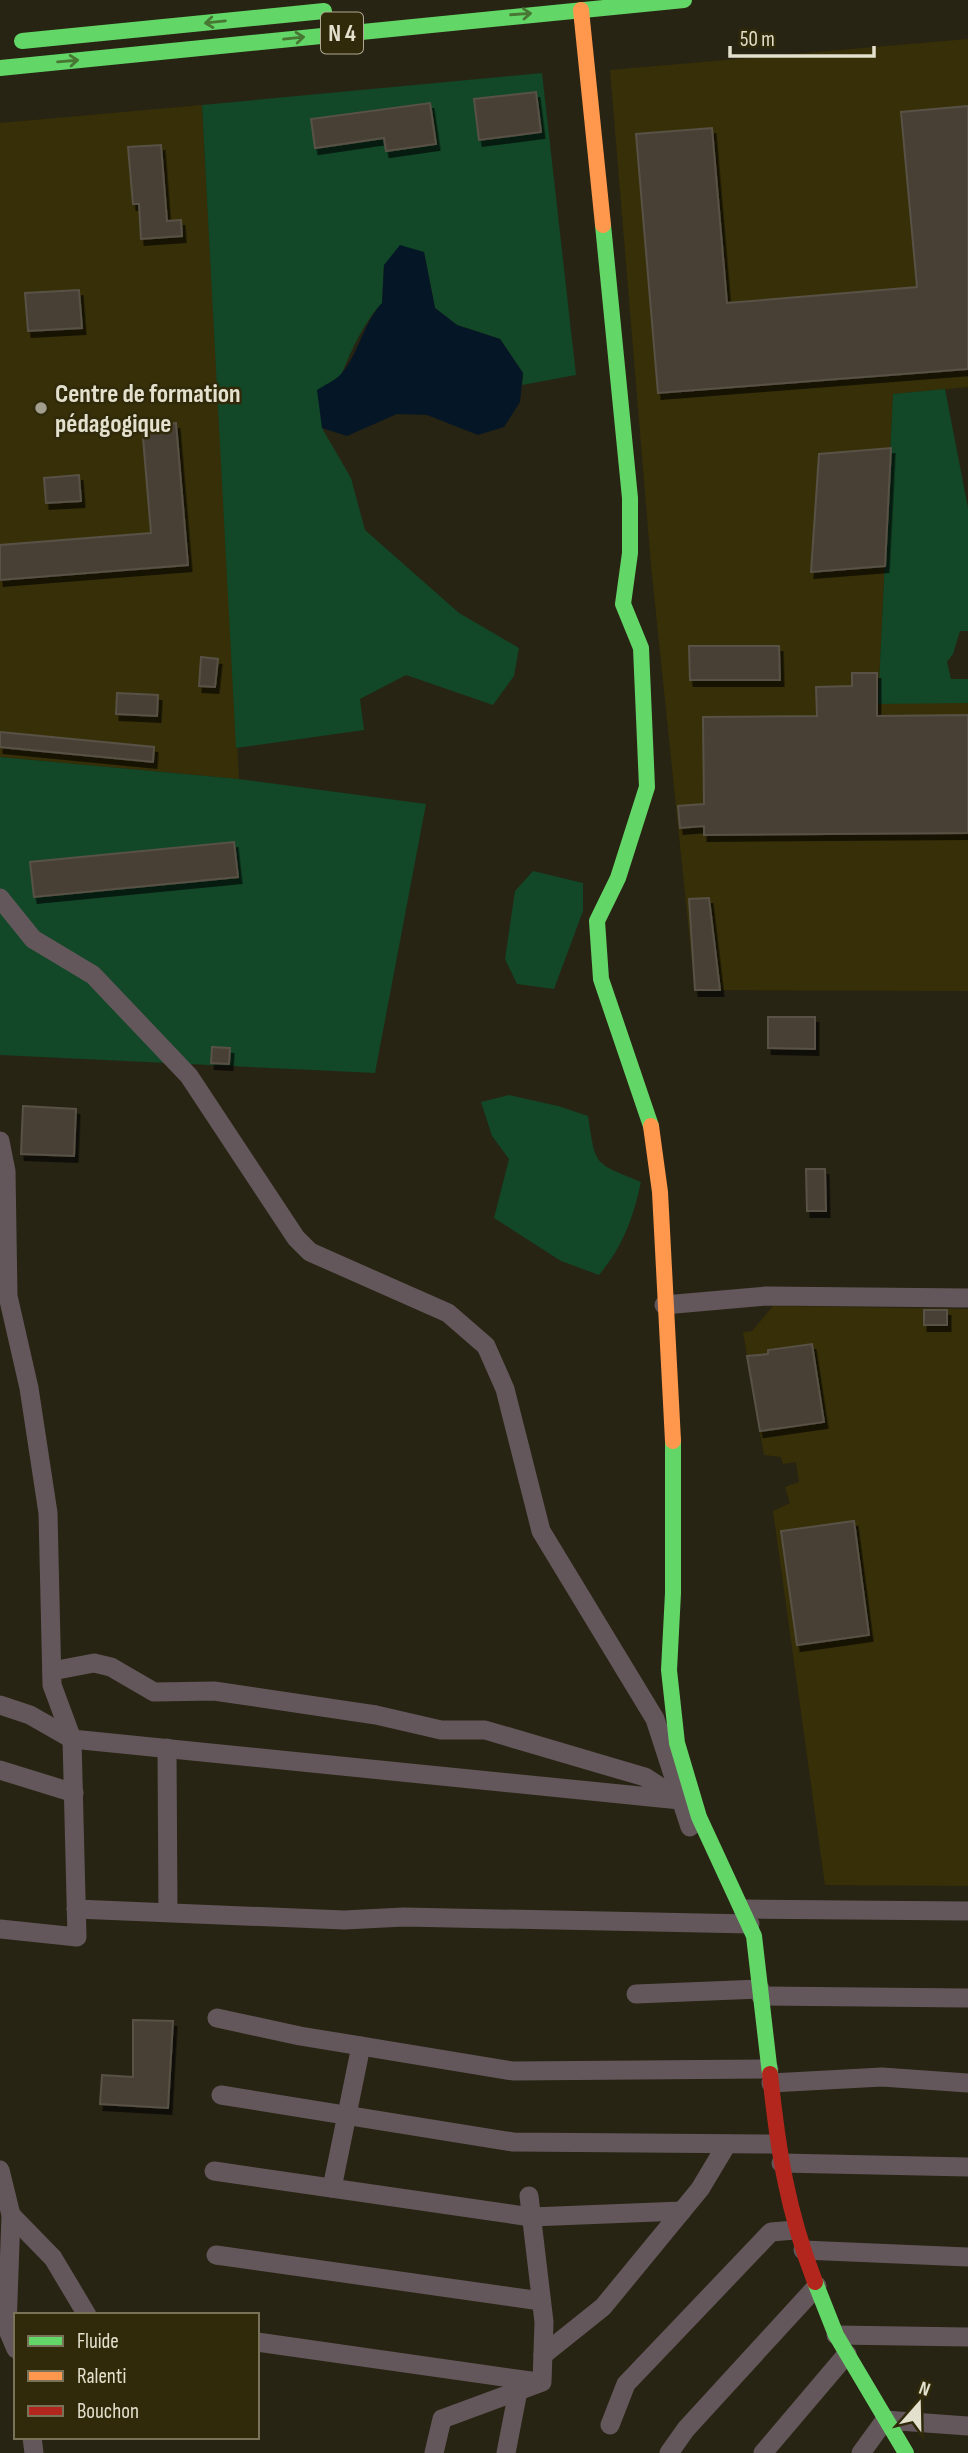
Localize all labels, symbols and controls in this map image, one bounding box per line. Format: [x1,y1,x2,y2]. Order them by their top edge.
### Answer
one-way arrow [509,7,531,20]
road number: N 4 [321,13,363,54]
scale bar [730,14,874,58]
one-way arrow [204,15,227,28]
text: 50 m [740,27,775,52]
one-way arrow [282,31,305,44]
one-way arrow [56,54,79,67]
place label: Centre de formation pédagogique [55,379,241,440]
marker: Centre de formation pédagogique [33,400,49,416]
legend [14,2313,259,2439]
text: Fluide [77,2329,119,2354]
text: Ralenti [77,2364,126,2389]
north arrow [884,2369,954,2439]
text: N [916,2377,933,2402]
text: Bouchon [77,2399,139,2424]

